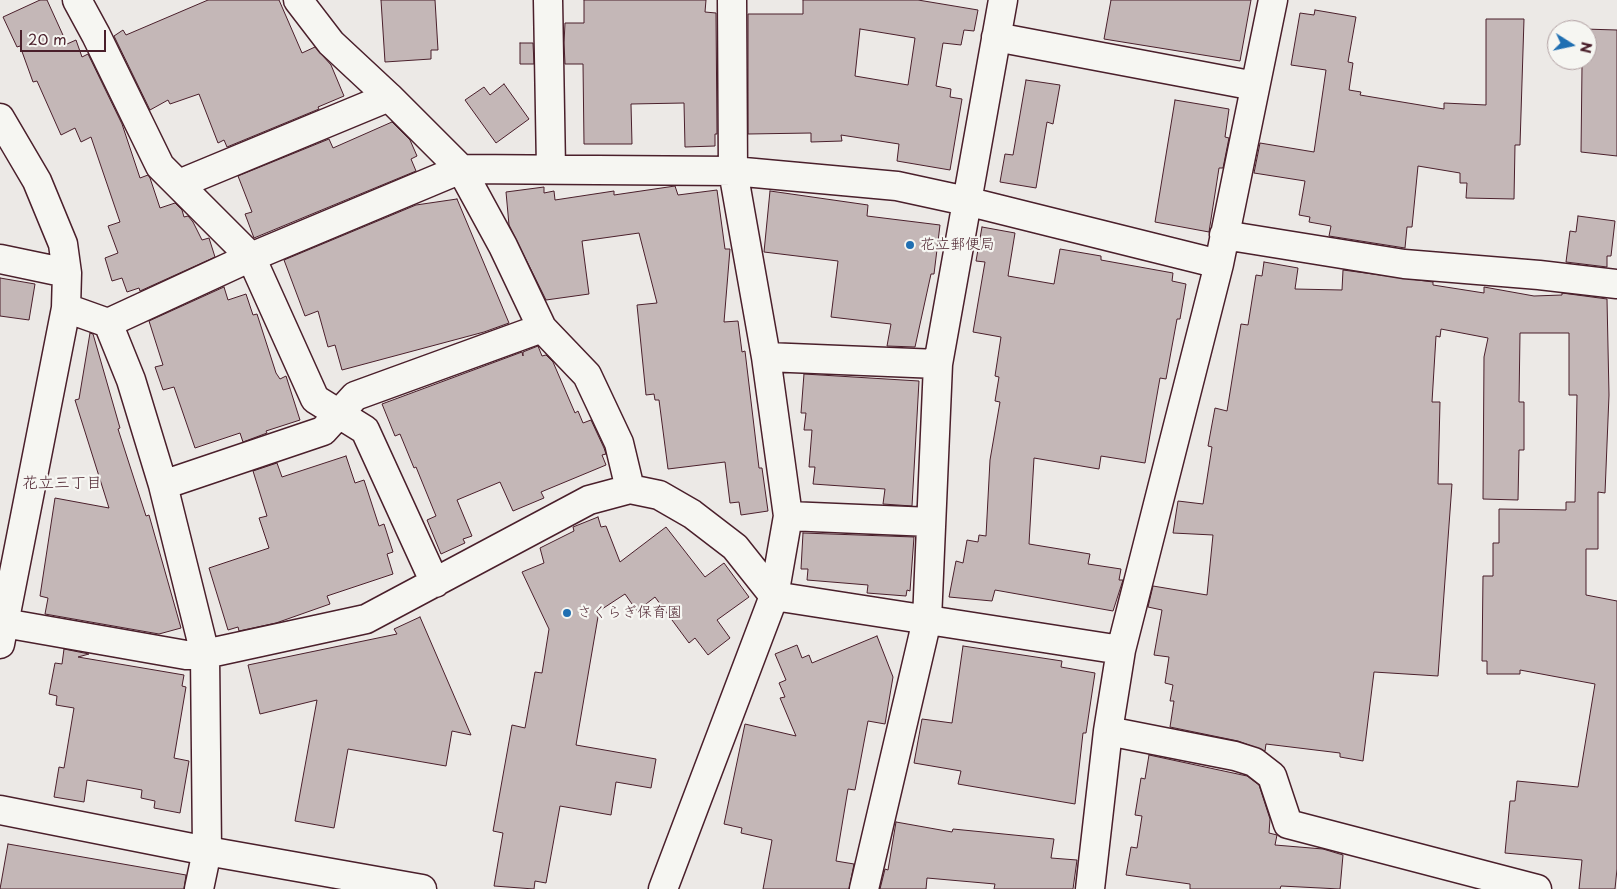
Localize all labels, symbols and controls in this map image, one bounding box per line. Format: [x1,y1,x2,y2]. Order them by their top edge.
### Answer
scale bar [22,20,109,52]
north arrow [1547,20,1597,70]
text: 20 m [28,27,67,50]
text: N [1575,40,1598,55]
place label: 花立郵便局 [920,236,995,254]
marker: 花立郵便局 [904,239,916,251]
district label: 花立三丁目 [22,474,102,494]
place label: さくらぎ保育園 [577,604,682,622]
marker: さくらぎ保育園 [561,607,573,619]

